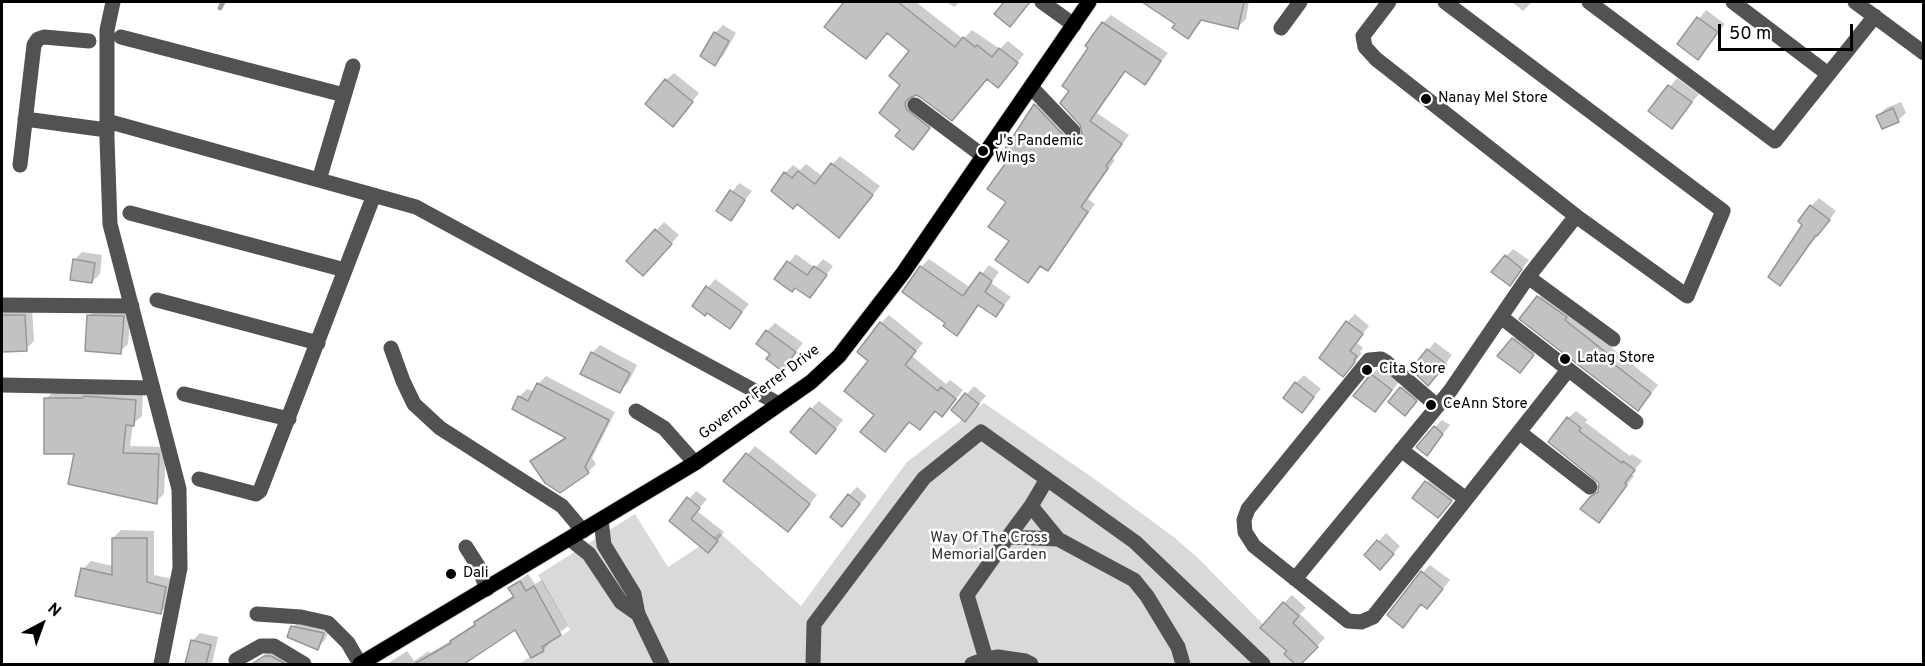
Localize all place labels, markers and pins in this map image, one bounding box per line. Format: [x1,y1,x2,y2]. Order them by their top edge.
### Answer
place label: Nanay Mel Store [1438,90,1548,108]
marker: Nanay Mel Store [1419,92,1433,106]
place label: J's Pandemic Wings [995,133,1084,168]
marker: J's Pandemic Wings [976,144,990,158]
place label: Latag Store [1577,350,1655,368]
marker: Latag Store [1558,352,1572,366]
place label: Cita Store [1379,361,1446,379]
marker: Cita Store [1360,363,1374,377]
place label: CeAnn Store [1443,396,1528,414]
marker: CeAnn Store [1424,398,1438,412]
place label: Dali [463,565,489,583]
marker: Dali [444,567,458,581]

